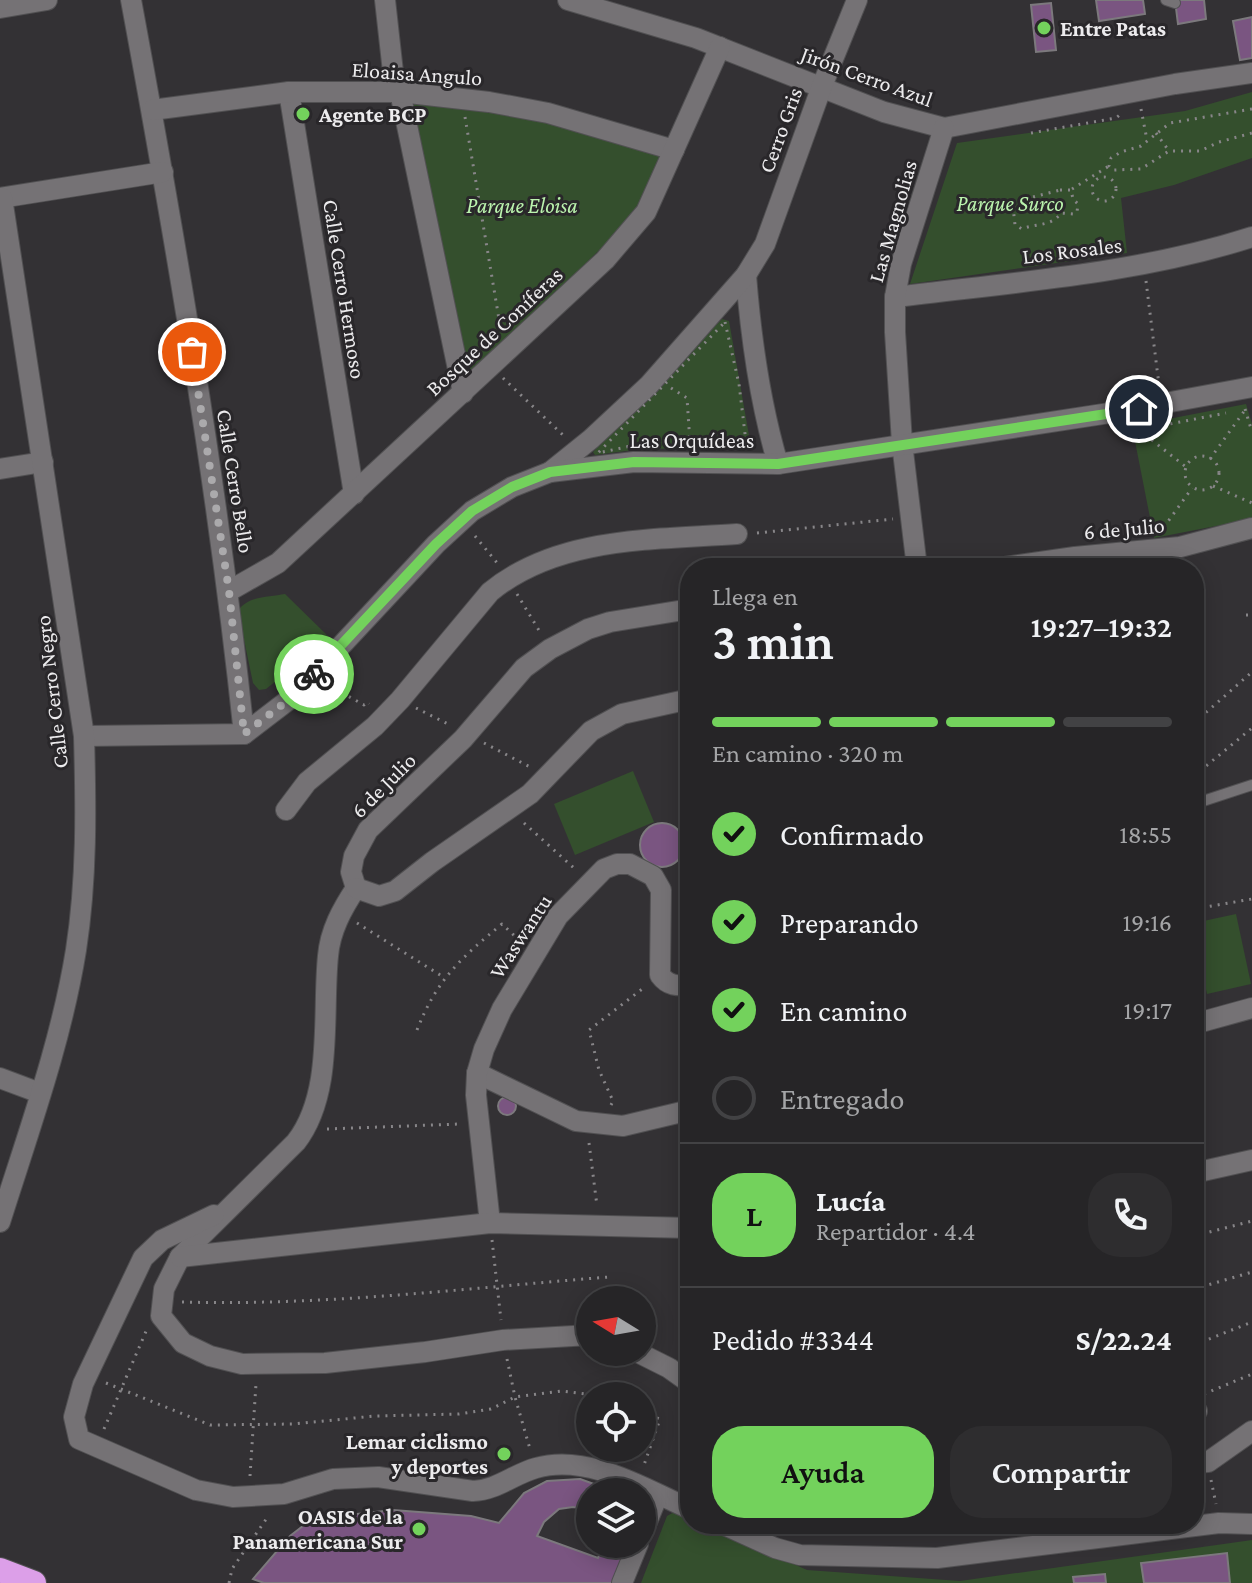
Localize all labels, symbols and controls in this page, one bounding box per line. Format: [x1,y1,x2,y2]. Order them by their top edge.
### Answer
place label: Entre Patas [1060,16,1166,41]
marker: Entre Patas [1035,19,1053,37]
street label: Jirón Cerro Azul [796,40,936,112]
street label: Eloaisa Angulo [351,56,483,91]
street label: Cerro Gris [754,84,807,176]
place label: Agente BCP [318,102,426,127]
marker: Agente BCP [294,105,312,123]
street label: Las Magnolias [863,157,922,285]
park label: Parque Surco [956,191,1064,216]
park label: Parque Eloisa [466,193,578,218]
street label: Calle Cerro Hermoso [318,198,371,381]
street label: Los Rosales [1021,232,1123,269]
street label: Bosque de Coníferas [421,262,568,401]
pin [158,318,226,386]
icon: bag [170,330,214,374]
pin [1105,375,1173,443]
icon: home [1117,387,1161,431]
street label: Calle Cerro Bello [212,407,259,555]
street label: Las Orquídeas [630,428,754,453]
street label: 6 de Julio [1082,512,1166,544]
text: Llega en [712,582,798,611]
text: 19:27–19:32 [1031,610,1172,643]
text: 3 min [712,612,834,670]
street label: Calle Cerro Negro [30,614,73,770]
courier [274,634,354,714]
icon: bike [292,652,336,696]
text: En camino · 320 m [712,739,903,768]
street label: 6 de Julio [346,748,421,823]
icon: check [712,812,756,856]
text: Confirmado [780,818,924,851]
text: 18:55 [1119,820,1172,849]
street label: Waswantu [484,889,557,983]
icon: check [712,900,756,944]
text: Preparando [780,906,919,939]
text: 19:16 [1122,908,1172,937]
icon: check [712,988,756,1032]
text: En camino [780,994,907,1027]
text: 19:17 [1124,996,1172,1025]
text: Entregado [780,1082,904,1115]
button: phone [1088,1173,1172,1257]
text: Lucía [816,1184,886,1217]
text: L [746,1199,762,1232]
text: Repartidor · 4.4 [816,1217,976,1246]
north arrow [576,1286,656,1366]
map controls [576,1286,656,1558]
text: Pedido #3344 [712,1323,874,1356]
text: S/22.24 [1075,1323,1172,1356]
button: locate [576,1382,656,1462]
button: Ayuda [712,1426,934,1518]
button: Compartir [950,1426,1172,1518]
place label: Lemar ciclismo y deportes [346,1429,488,1479]
marker: Lemar ciclismo y deportes [495,1445,513,1463]
button: layers [576,1478,656,1558]
place label: OASIS de la Panamericana Sur [233,1504,403,1554]
marker: OASIS de la Panamericana Sur [410,1520,428,1538]

